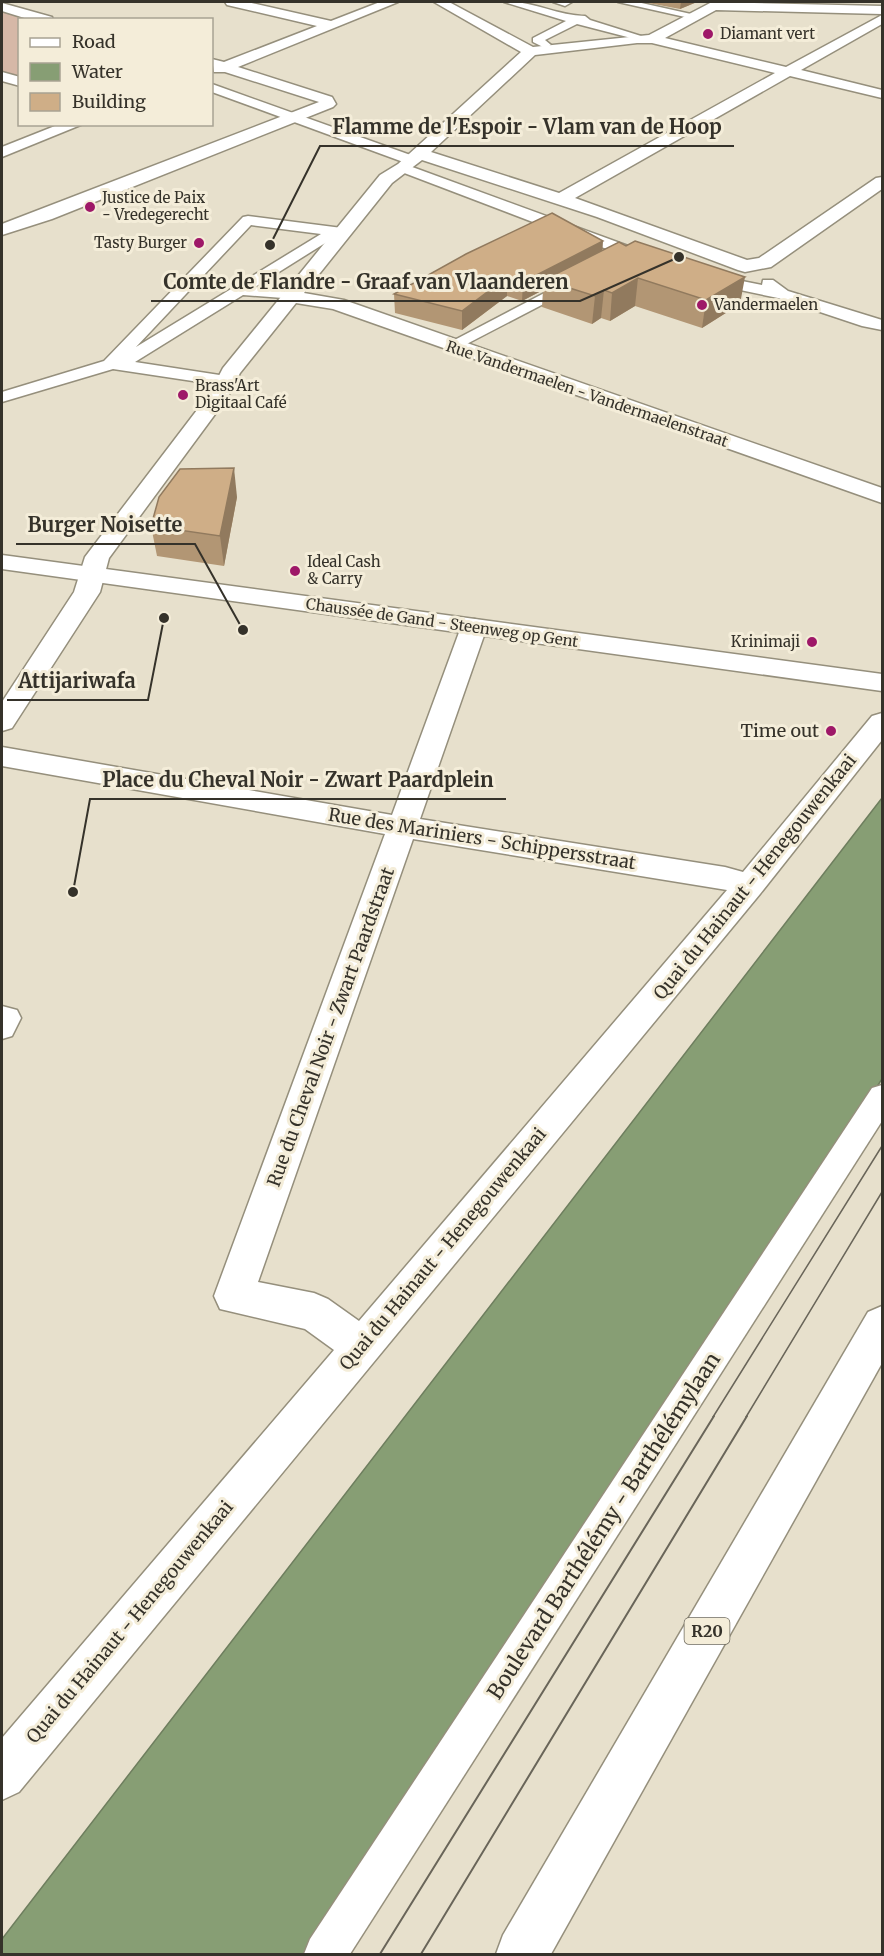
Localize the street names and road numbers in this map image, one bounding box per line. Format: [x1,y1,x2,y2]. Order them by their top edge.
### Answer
street label: Rue Vandermaelen - Vandermaelenstraat [444,336,731,451]
street label: Chaussée de Gand - Steenweg op Gent [305,594,580,651]
street label: Quai du Hainaut - Henegouwenkaai [648,749,861,1004]
street label: Rue des Mariniers - Schippersstraat [327,803,638,874]
street label: Rue du Cheval Noir - Zwart Paardstraat [262,864,399,1190]
street label: Quai du Hainaut - Henegouwenkaai [334,1123,551,1375]
street label: Boulevard Barthélémy - Barthélémylaan [481,1347,726,1704]
street label: Quai du Hainaut - Henegouwenkaai [21,1496,238,1748]
road number: R20 [684,1618,730,1644]

